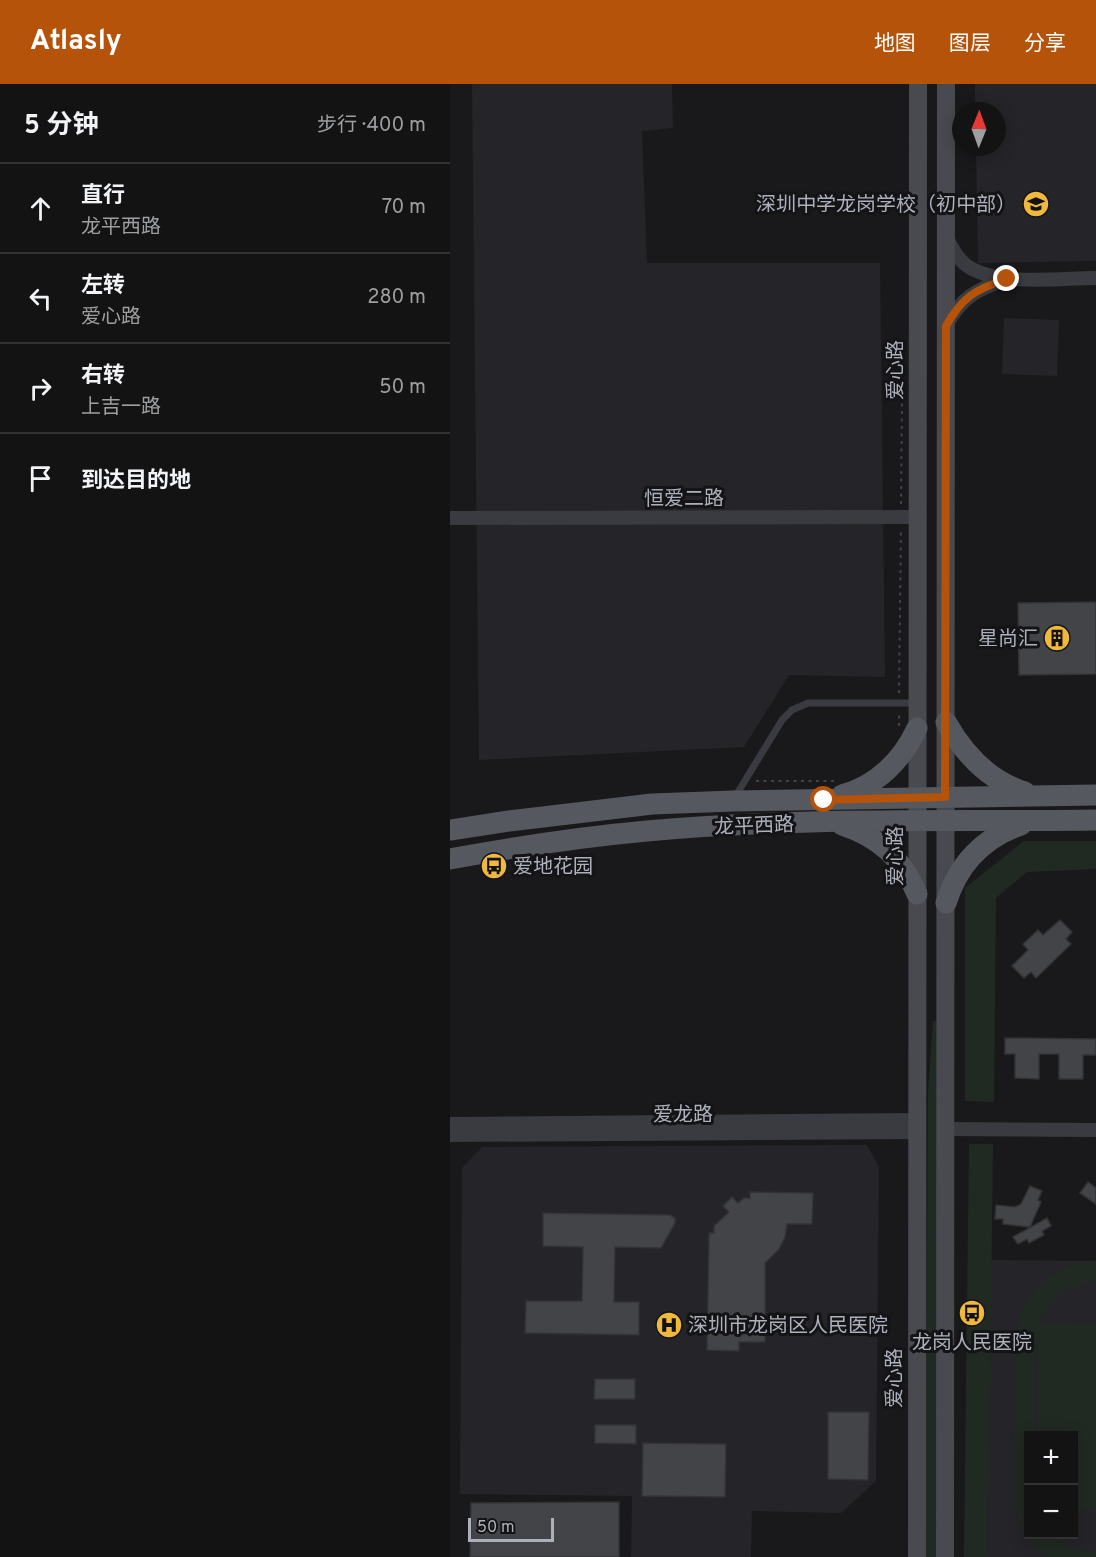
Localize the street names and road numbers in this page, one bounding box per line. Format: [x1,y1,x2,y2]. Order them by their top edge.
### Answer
street label: 爱心路 [884,340,910,400]
street label: 恒爱二路 [644,487,724,513]
street label: 龙平西路 [714,813,794,841]
street label: 爱心路 [884,826,910,886]
street label: 爱龙路 [653,1103,713,1129]
street label: 爱心路 [883,1348,909,1408]

